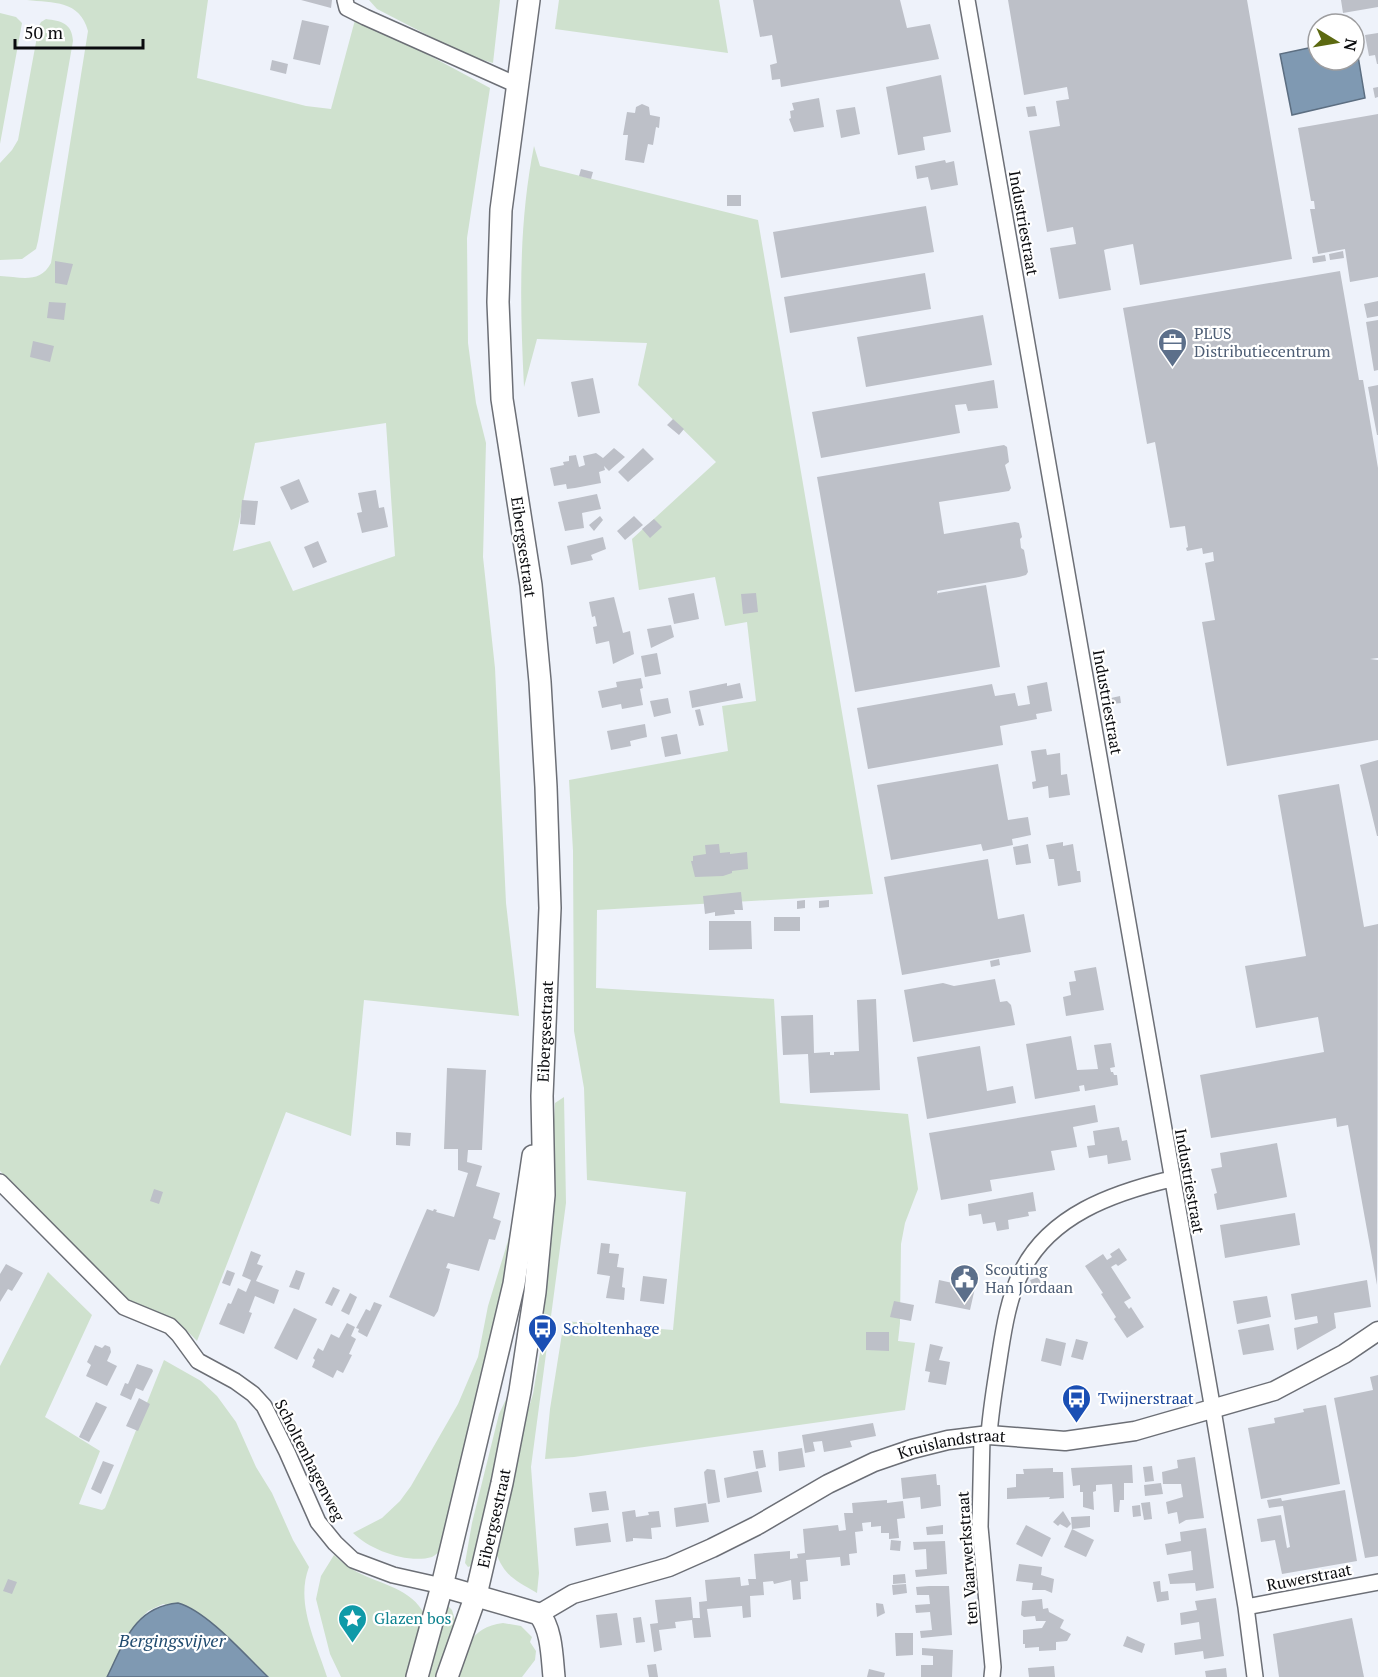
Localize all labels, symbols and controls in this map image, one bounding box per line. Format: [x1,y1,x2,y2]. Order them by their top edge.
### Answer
scale bar [15,12,142,50]
north arrow [1306,12,1366,72]
text: 50 m [24,20,64,44]
text: N [1339,37,1363,53]
street label: Industriestraat [1004,169,1044,277]
place label: PLUS Distributiecentrum [1194,322,1331,362]
office icon: PLUS Distributiecentrum [1157,326,1189,368]
street label: Eibergsestraat [506,495,542,599]
street label: Industriestraat [1088,648,1128,756]
street label: Eibergsestraat [532,980,558,1083]
street label: Industriestraat [1170,1127,1210,1235]
place label: Scouting Han Jordaan [985,1258,1074,1298]
public building icon: Scouting Han Jordaan [948,1262,980,1304]
bus stop icon: Scholtenhage [526,1312,558,1354]
place label: Scholtenhage [563,1317,660,1339]
bus stop icon: Twijnerstraat [1061,1382,1093,1424]
place label: Twijnerstraat [1098,1387,1194,1409]
street label: Scholtenhagenweg [270,1395,350,1525]
street label: Kruislandstraat [894,1424,1007,1464]
street label: Eibergsestraat [472,1466,516,1570]
street label: ten Vaarwerkstraat [951,1490,983,1626]
street label: Ruwerstraat [1265,1558,1353,1596]
place icon: Glazen bos [337,1602,369,1644]
place label: Glazen bos [374,1607,452,1629]
water label: Bergingsvijver [118,1628,227,1652]

